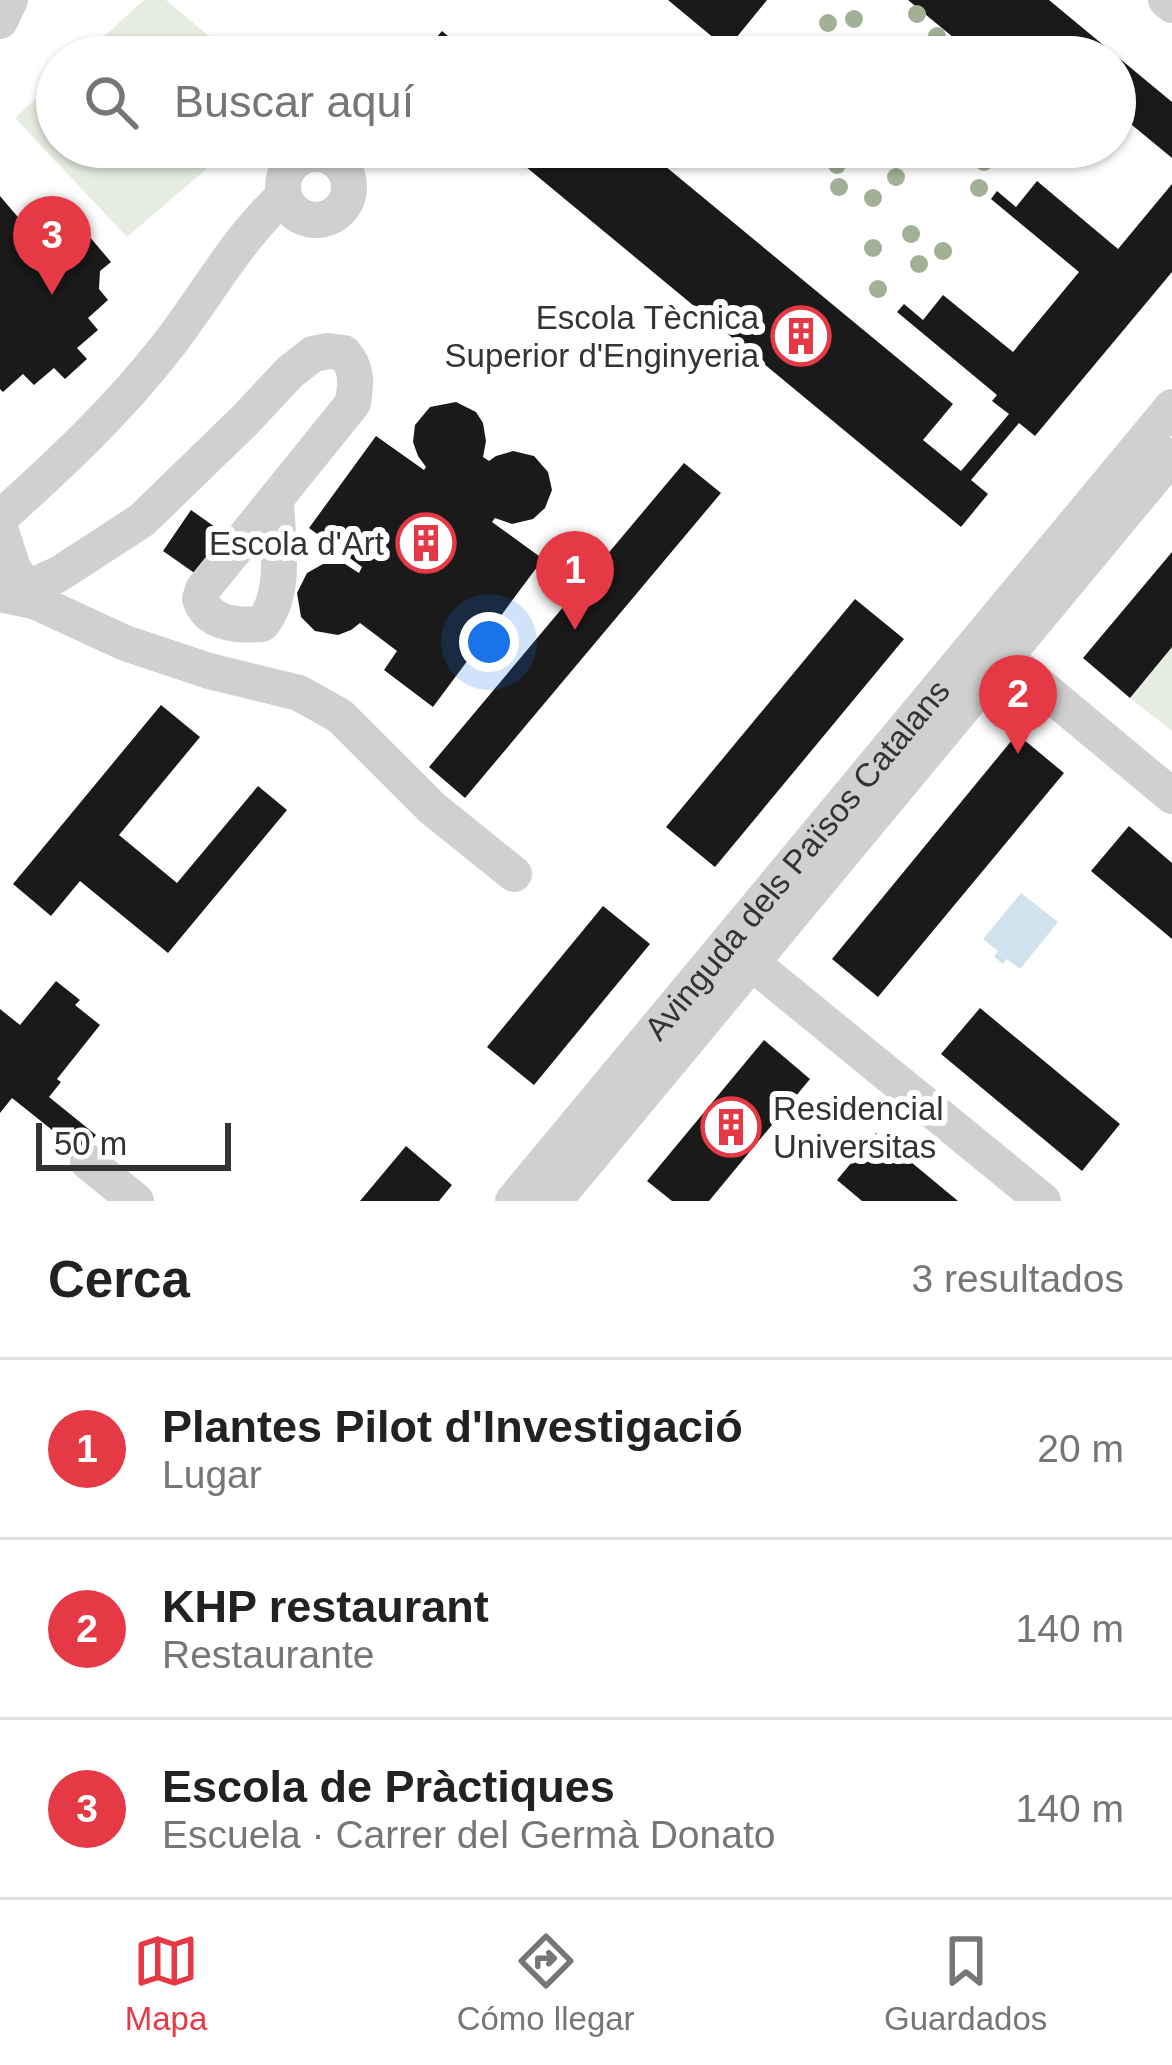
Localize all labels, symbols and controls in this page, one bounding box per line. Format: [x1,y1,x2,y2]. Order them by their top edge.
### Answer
search box [36,36,1136,168]
icon: search [78,69,144,135]
text: Buscar aquí [174,76,414,127]
pin: 3 [13,196,91,295]
place label: Escola Tècnica Superior d'Enginyeria [445,299,760,374]
building icon: Escola Tècnica Superior d'Enginyeria [770,305,832,367]
building icon: Escola d'Art [395,512,457,574]
place label: Escola d'Art [209,525,384,562]
pin: 1 [536,531,614,630]
your location [459,612,519,672]
pin: 2 [979,655,1057,754]
street label: Avinguda dels Països Catalans [637,672,957,1047]
place label: Residencial Universitas [773,1090,944,1165]
building icon: Residencial Universitas [700,1096,762,1158]
scale bar [36,1117,231,1170]
text: 50 m [54,1125,127,1162]
text: Cerca [48,1251,190,1308]
text: 3 resultados [912,1257,1124,1300]
text: Plantes Pilot d'Investigació [162,1401,743,1452]
text: 1 [76,1427,98,1470]
text: 20 m [1037,1427,1124,1470]
text: Lugar [162,1453,262,1496]
text: KHP restaurant [162,1581,489,1632]
text: 2 [76,1607,98,1650]
text: 140 m [1016,1607,1124,1650]
text: Restaurante [162,1633,374,1676]
text: Escola de Pràctiques [162,1761,615,1812]
text: 3 [76,1787,98,1830]
text: 140 m [1016,1787,1124,1830]
text: Escuela · Carrer del Germà Donato [162,1813,775,1856]
tab: Mapa [125,1928,207,2038]
tab: Cómo llegar [457,1928,635,2038]
tab: Guardados [884,1928,1047,2038]

